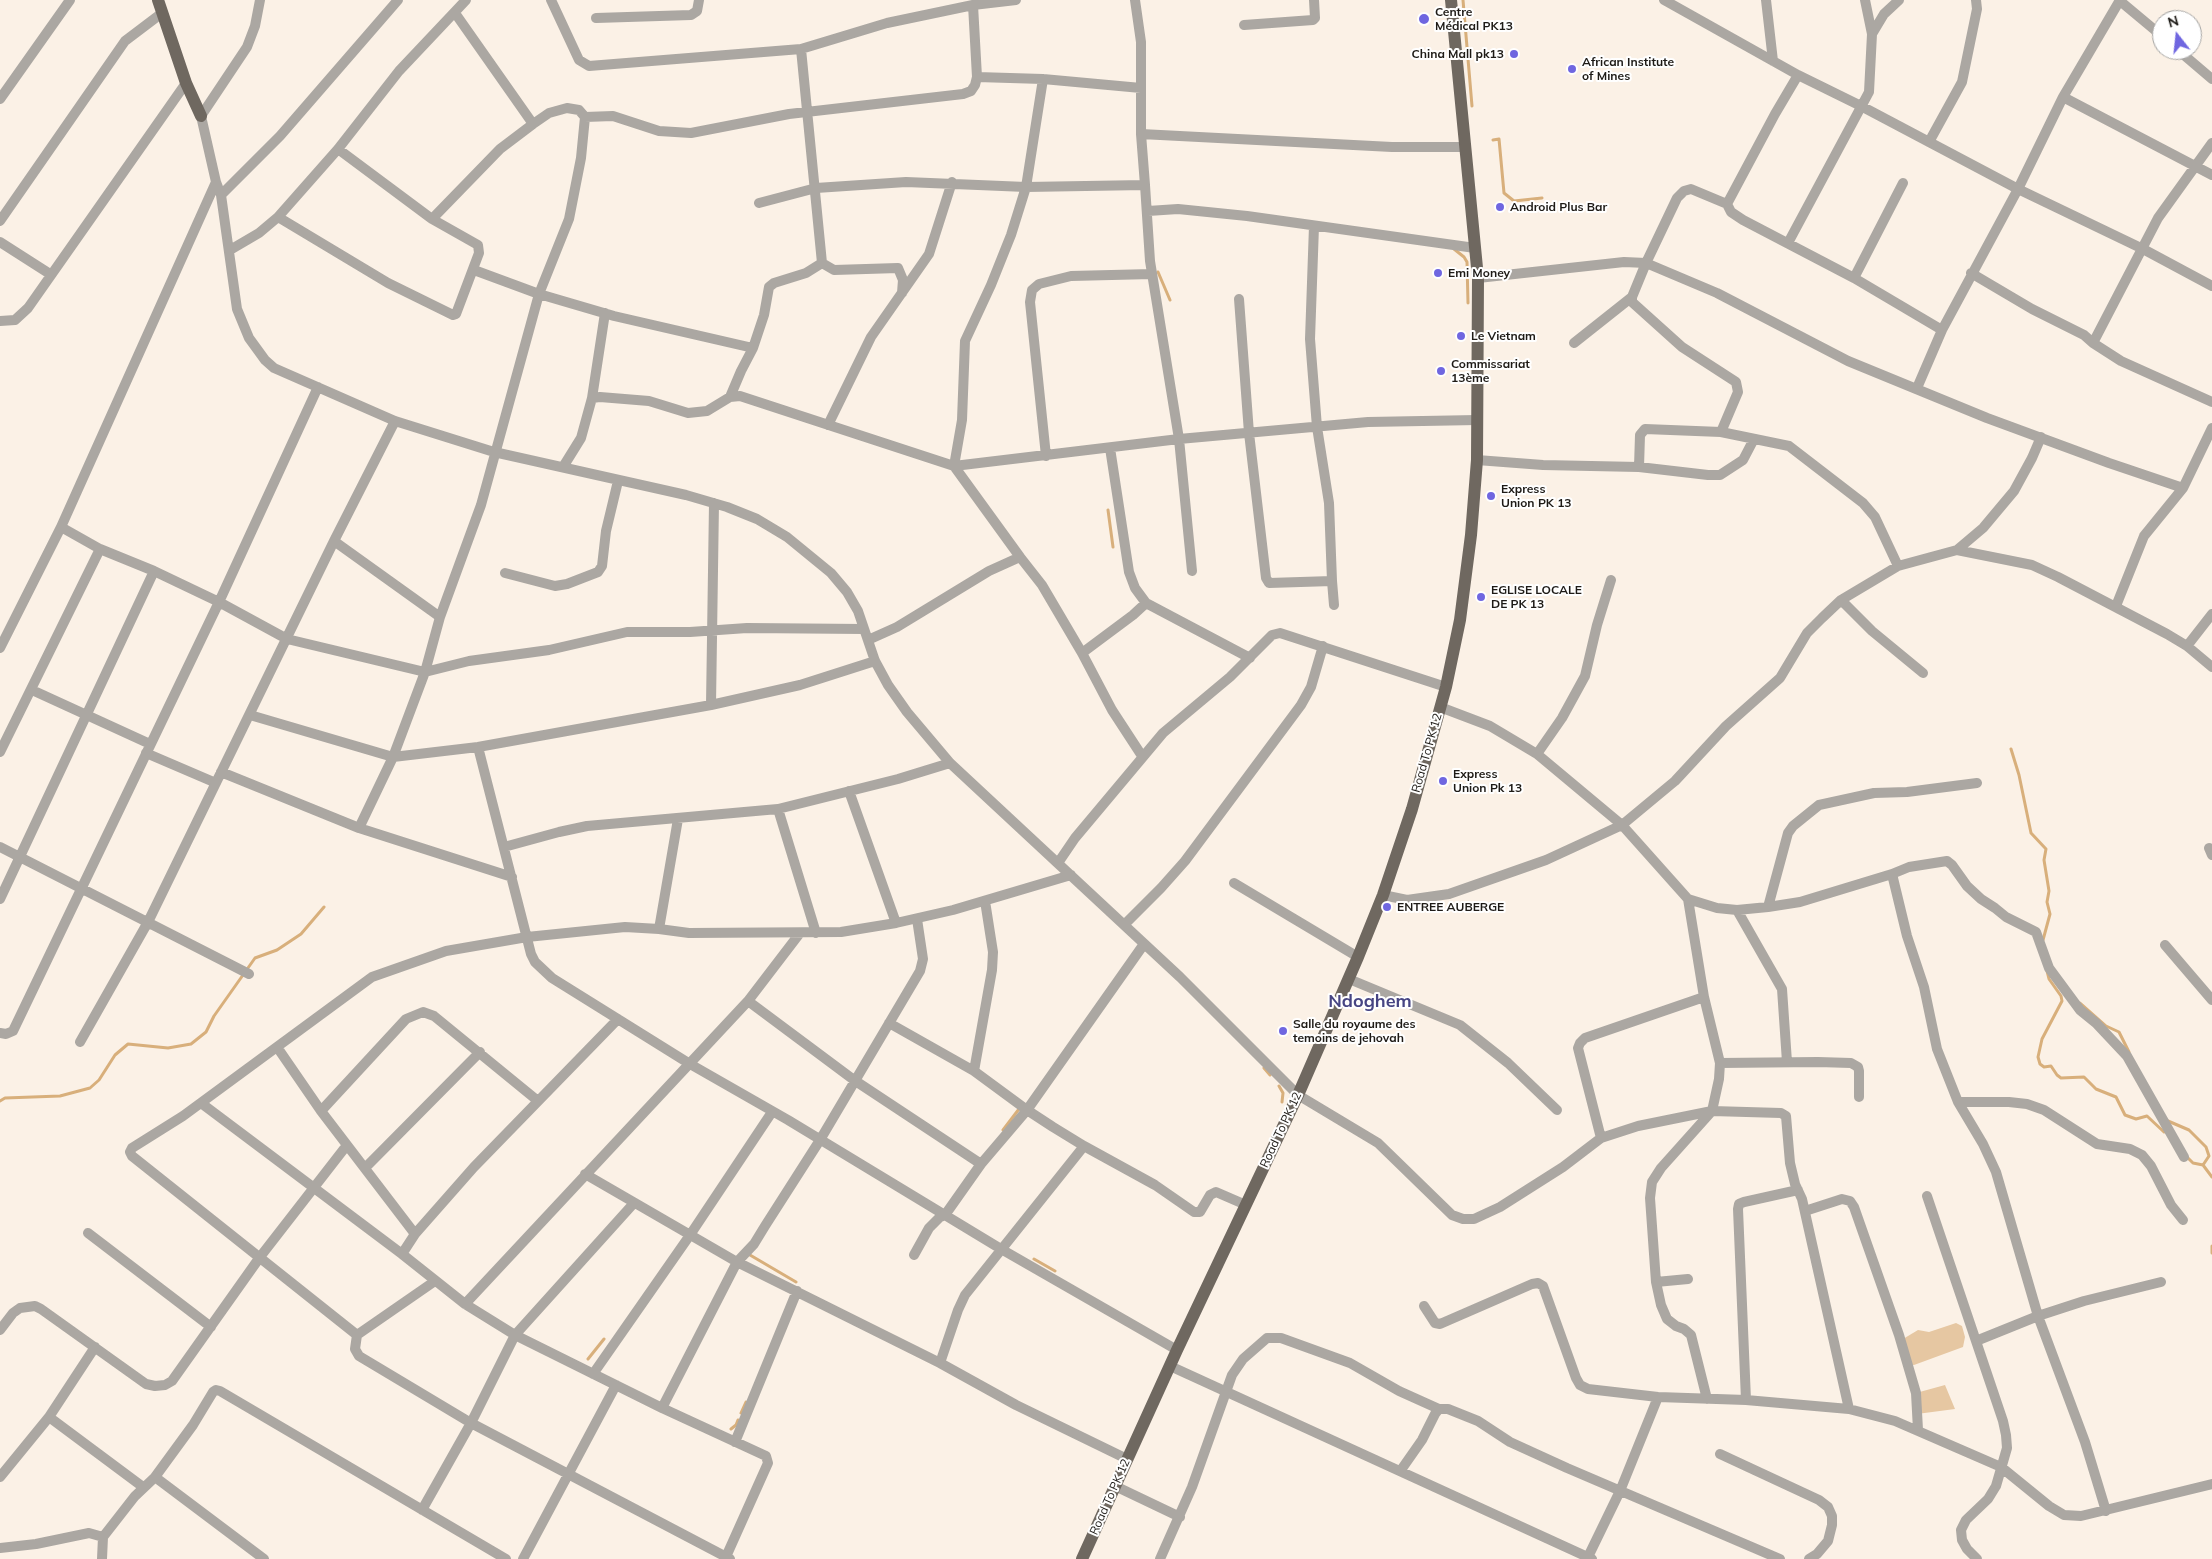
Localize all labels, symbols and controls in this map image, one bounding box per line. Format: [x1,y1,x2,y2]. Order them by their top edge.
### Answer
place label: Centre Médical PK13 [1435,5,1513,33]
north arrow [2152,10,2202,60]
text: N [2166,11,2181,32]
marker: Centre Médical PK13 [1417,12,1431,26]
place label: China Mall pk13 [1412,47,1504,61]
marker: China Mall pk13 [1508,48,1520,60]
place label: African Institute of Mines [1582,55,1674,83]
marker: African Institute of Mines [1566,63,1578,75]
place label: Android Plus Bar [1510,200,1607,214]
marker: Android Plus Bar [1494,201,1506,213]
place label: Emi Money [1448,266,1510,280]
marker: Emi Money [1432,267,1444,279]
place label: Le Vietnam [1471,329,1536,343]
marker: Le Vietnam [1455,330,1467,342]
place label: Commissariat 13ème [1451,357,1530,385]
marker: Commissariat 13ème [1435,365,1447,377]
place label: Express Union PK 13 [1501,482,1572,510]
marker: Express Union PK 13 [1485,490,1497,502]
place label: EGLISE LOCALE DE PK 13 [1491,583,1582,611]
marker: EGLISE LOCALE DE PK 13 [1475,591,1487,603]
street label: Road To PK 12 [1409,712,1445,794]
place label: Express Union Pk 13 [1453,767,1522,795]
marker: Express Union Pk 13 [1437,775,1449,787]
place label: ENTREE AUBERGE [1397,900,1504,914]
marker: ENTREE AUBERGE [1381,901,1393,913]
district label: Ndoghem [1328,991,1412,1013]
place label: Salle du royaume des temoins de jehovah [1293,1017,1415,1045]
marker: Salle du royaume des temoins de jehovah [1277,1025,1289,1037]
street label: Road To PK 12 [1257,1090,1305,1170]
street label: Road To PK 12 [1087,1457,1133,1537]

